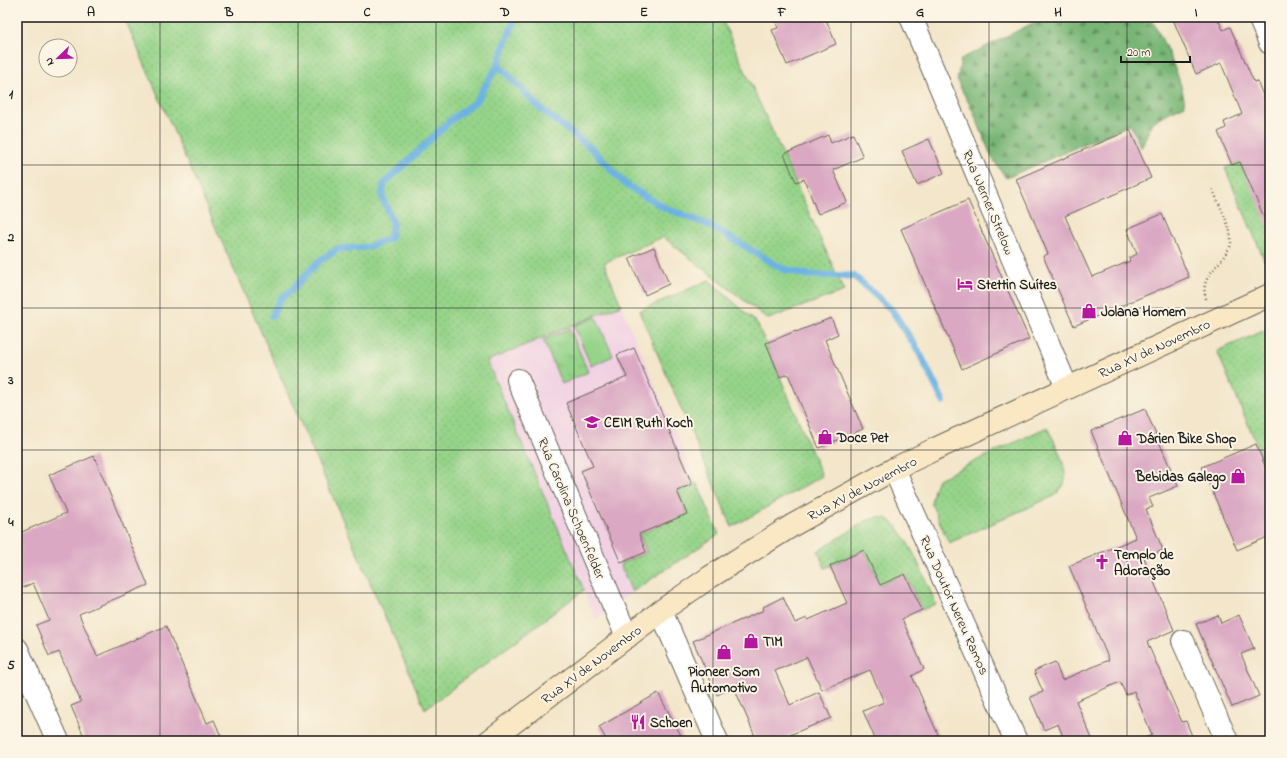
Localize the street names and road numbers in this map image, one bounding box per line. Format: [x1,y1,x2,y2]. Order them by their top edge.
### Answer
street label: Rua Werner Strelow [956,147,1019,258]
street label: Rua XV de Novembro [1095,314,1214,385]
street label: Rua Carolina Schoenfelder [531,435,610,583]
street label: Rua XV de Novembro [804,452,921,527]
street label: Rua Doutor Nereu Ramos [913,533,994,679]
street label: Rua XV de Novembro [537,620,647,710]

